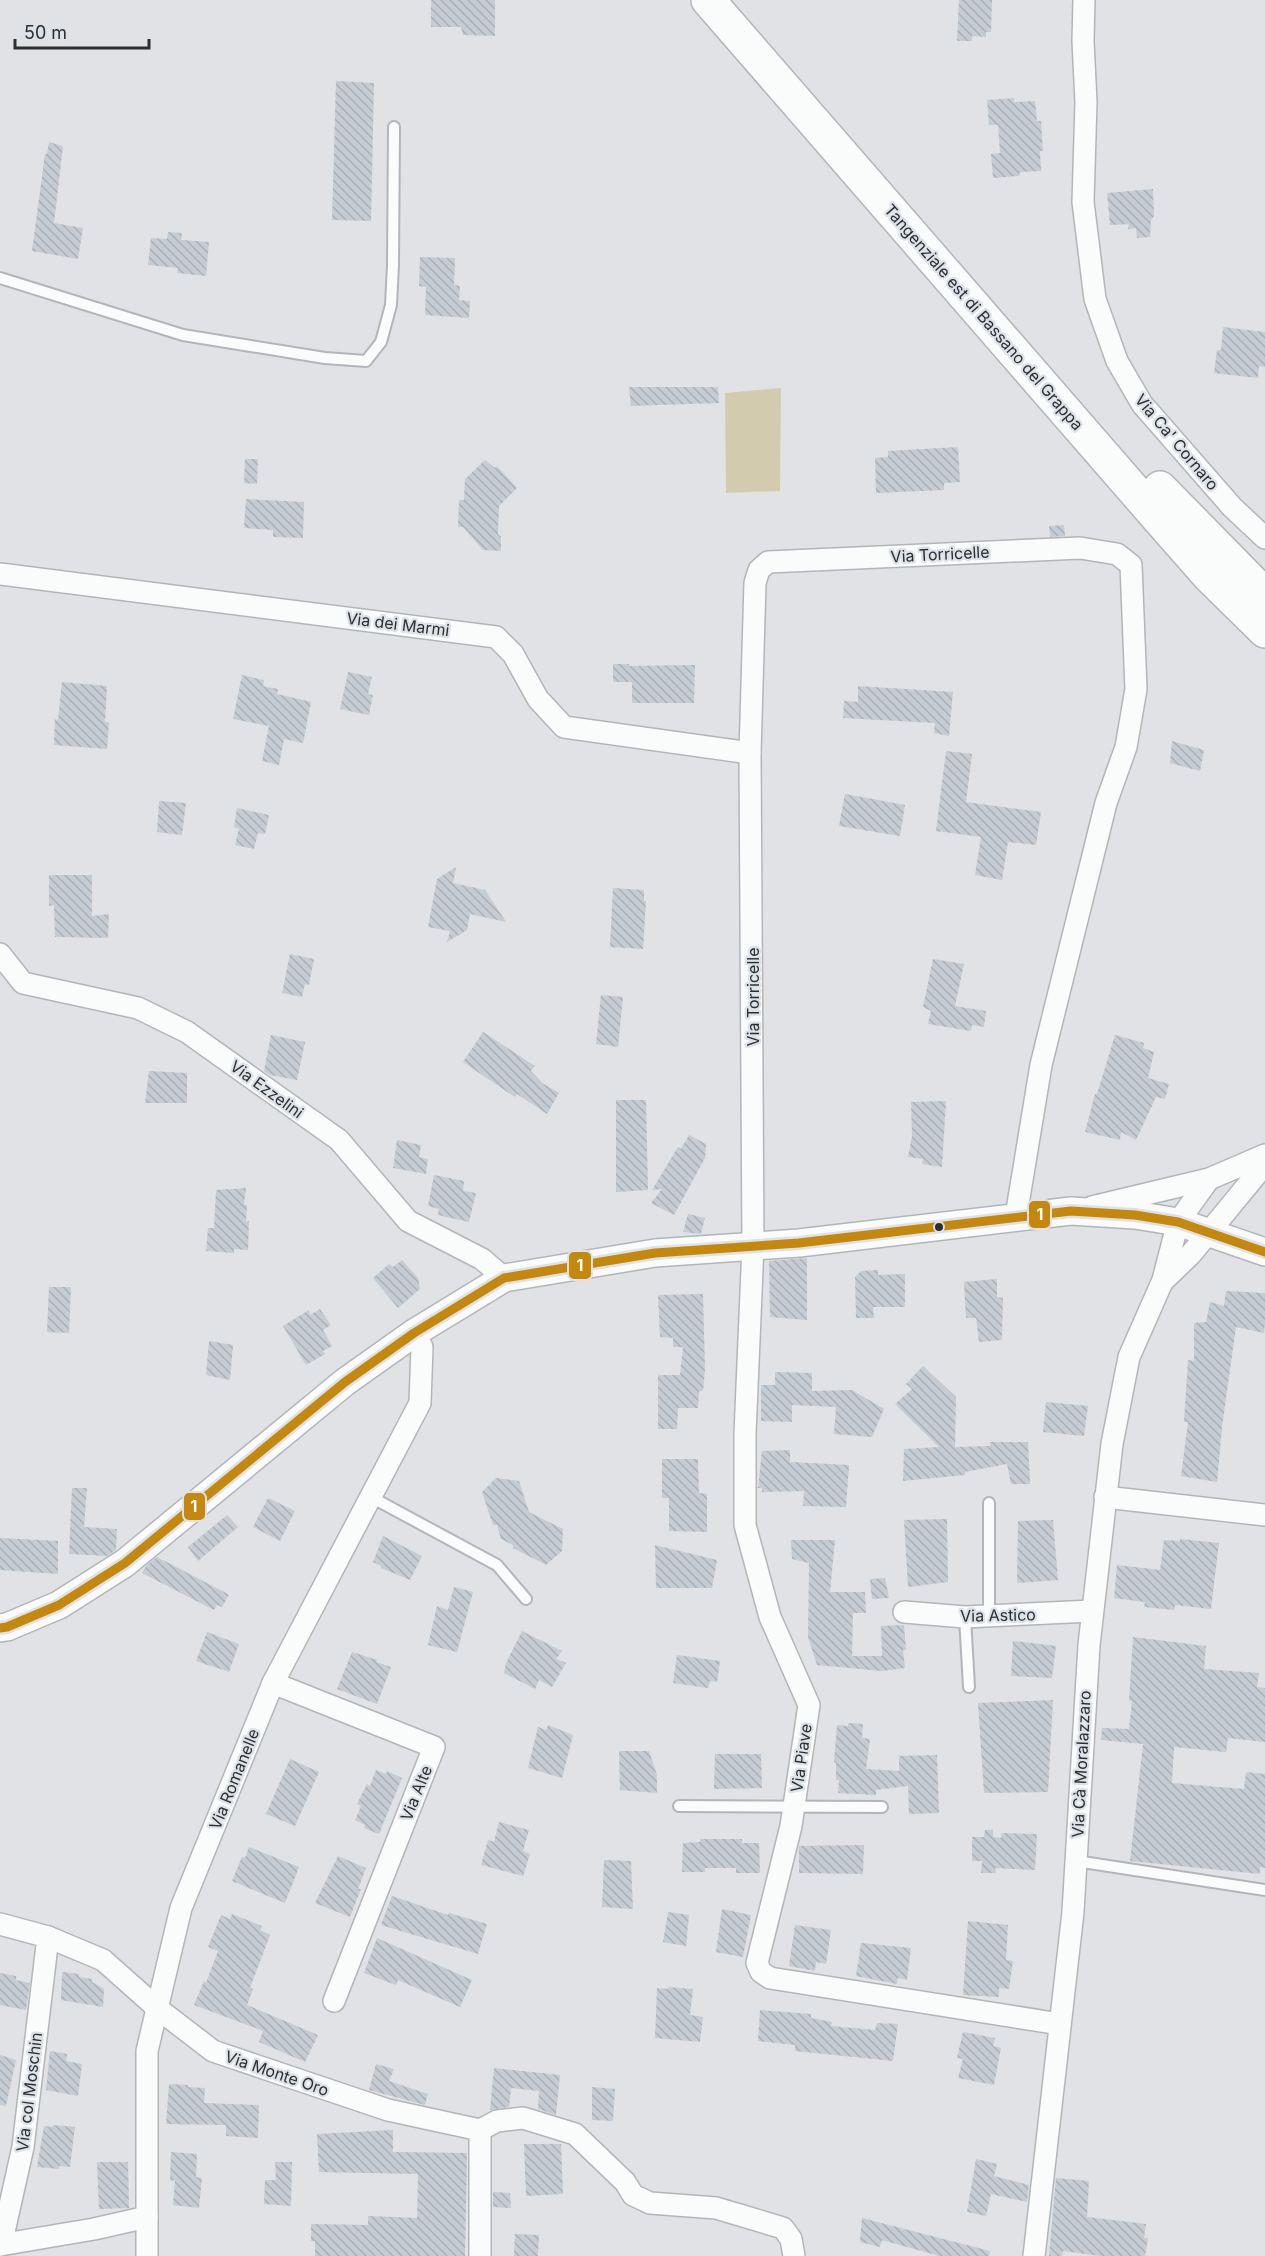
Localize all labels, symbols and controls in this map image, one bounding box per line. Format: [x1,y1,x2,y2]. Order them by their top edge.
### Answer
scale bar [15,12,148,50]
text: 50 m [24,22,67,43]
street label: Tangenziale est di Bassano del Grappa [880,200,1088,434]
street label: Via Ca' Cornaro [1131,390,1223,494]
street label: Via Torricelle [890,541,990,567]
street label: Via dei Marmi [345,608,451,640]
street label: Via Torricelle [743,947,763,1047]
street label: Via Ezzelini [226,1056,308,1122]
line badge: 1 [1028,1200,1051,1229]
text: 1 [1037,1204,1043,1224]
unlabelled marker [933,1221,945,1233]
line badge: 1 [568,1251,592,1280]
text: 1 [577,1255,583,1275]
line badge: 1 [183,1492,206,1521]
text: 1 [191,1496,197,1516]
street label: Via Astico [960,1604,1036,1626]
street label: Via Cà Moralazzaro [1067,1690,1095,1838]
street label: Via Piave [786,1722,816,1794]
street label: Via Romanelle [205,1726,263,1832]
street label: Via Alte [396,1762,436,1824]
street label: Via col Moschin [12,2031,46,2153]
street label: Via Monte Oro [223,2046,331,2100]

